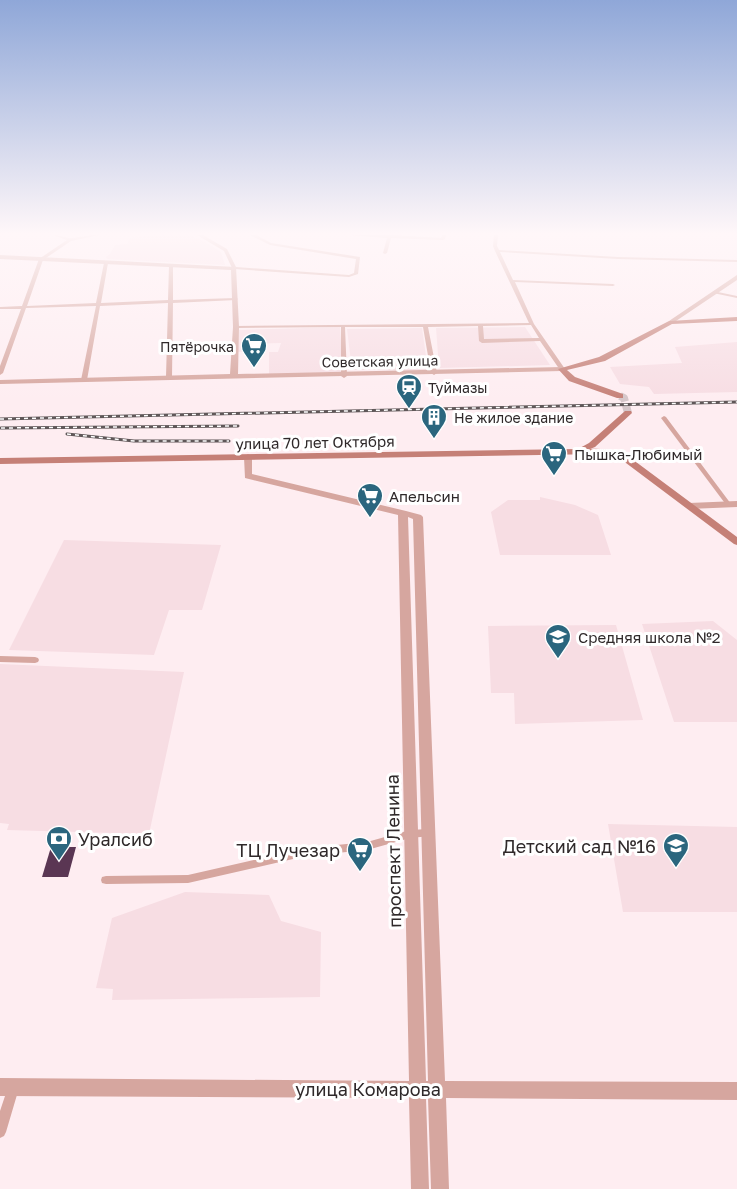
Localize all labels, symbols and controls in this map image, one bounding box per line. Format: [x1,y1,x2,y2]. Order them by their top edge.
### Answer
supermarket icon: Пятёрочка [239,331,269,369]
place label: Пятёрочка [160,338,234,355]
street label: Советская улица [322,351,438,371]
station icon: Туймазы [394,372,424,410]
place label: Туймазы [428,379,488,396]
building icon: Не жилое здание [419,402,449,440]
place label: Не жилое здание [454,409,573,426]
street label: улица 70 лет Октября [235,432,395,452]
supermarket icon: Пышка-Любимый [539,439,569,477]
place label: Пышка-Любимый [574,445,702,463]
supermarket icon: Апельсин [355,481,385,519]
place label: Апельсин [389,487,460,505]
school or university icon: Средняя школа №2 [543,622,573,660]
place label: Средняя школа №2 [578,628,721,646]
street label: проспект Ленина [381,774,405,928]
bank icon: Уралсиб [44,824,74,862]
place label: Уралсиб [78,828,153,850]
school or university icon: Детский сад №16 [661,831,691,869]
supermarket icon: ТЦ Лучезар [345,835,375,873]
place label: Детский сад №16 [503,835,656,857]
place label: ТЦ Лучезар [236,839,340,861]
street label: улица Комарова [295,1078,441,1100]

